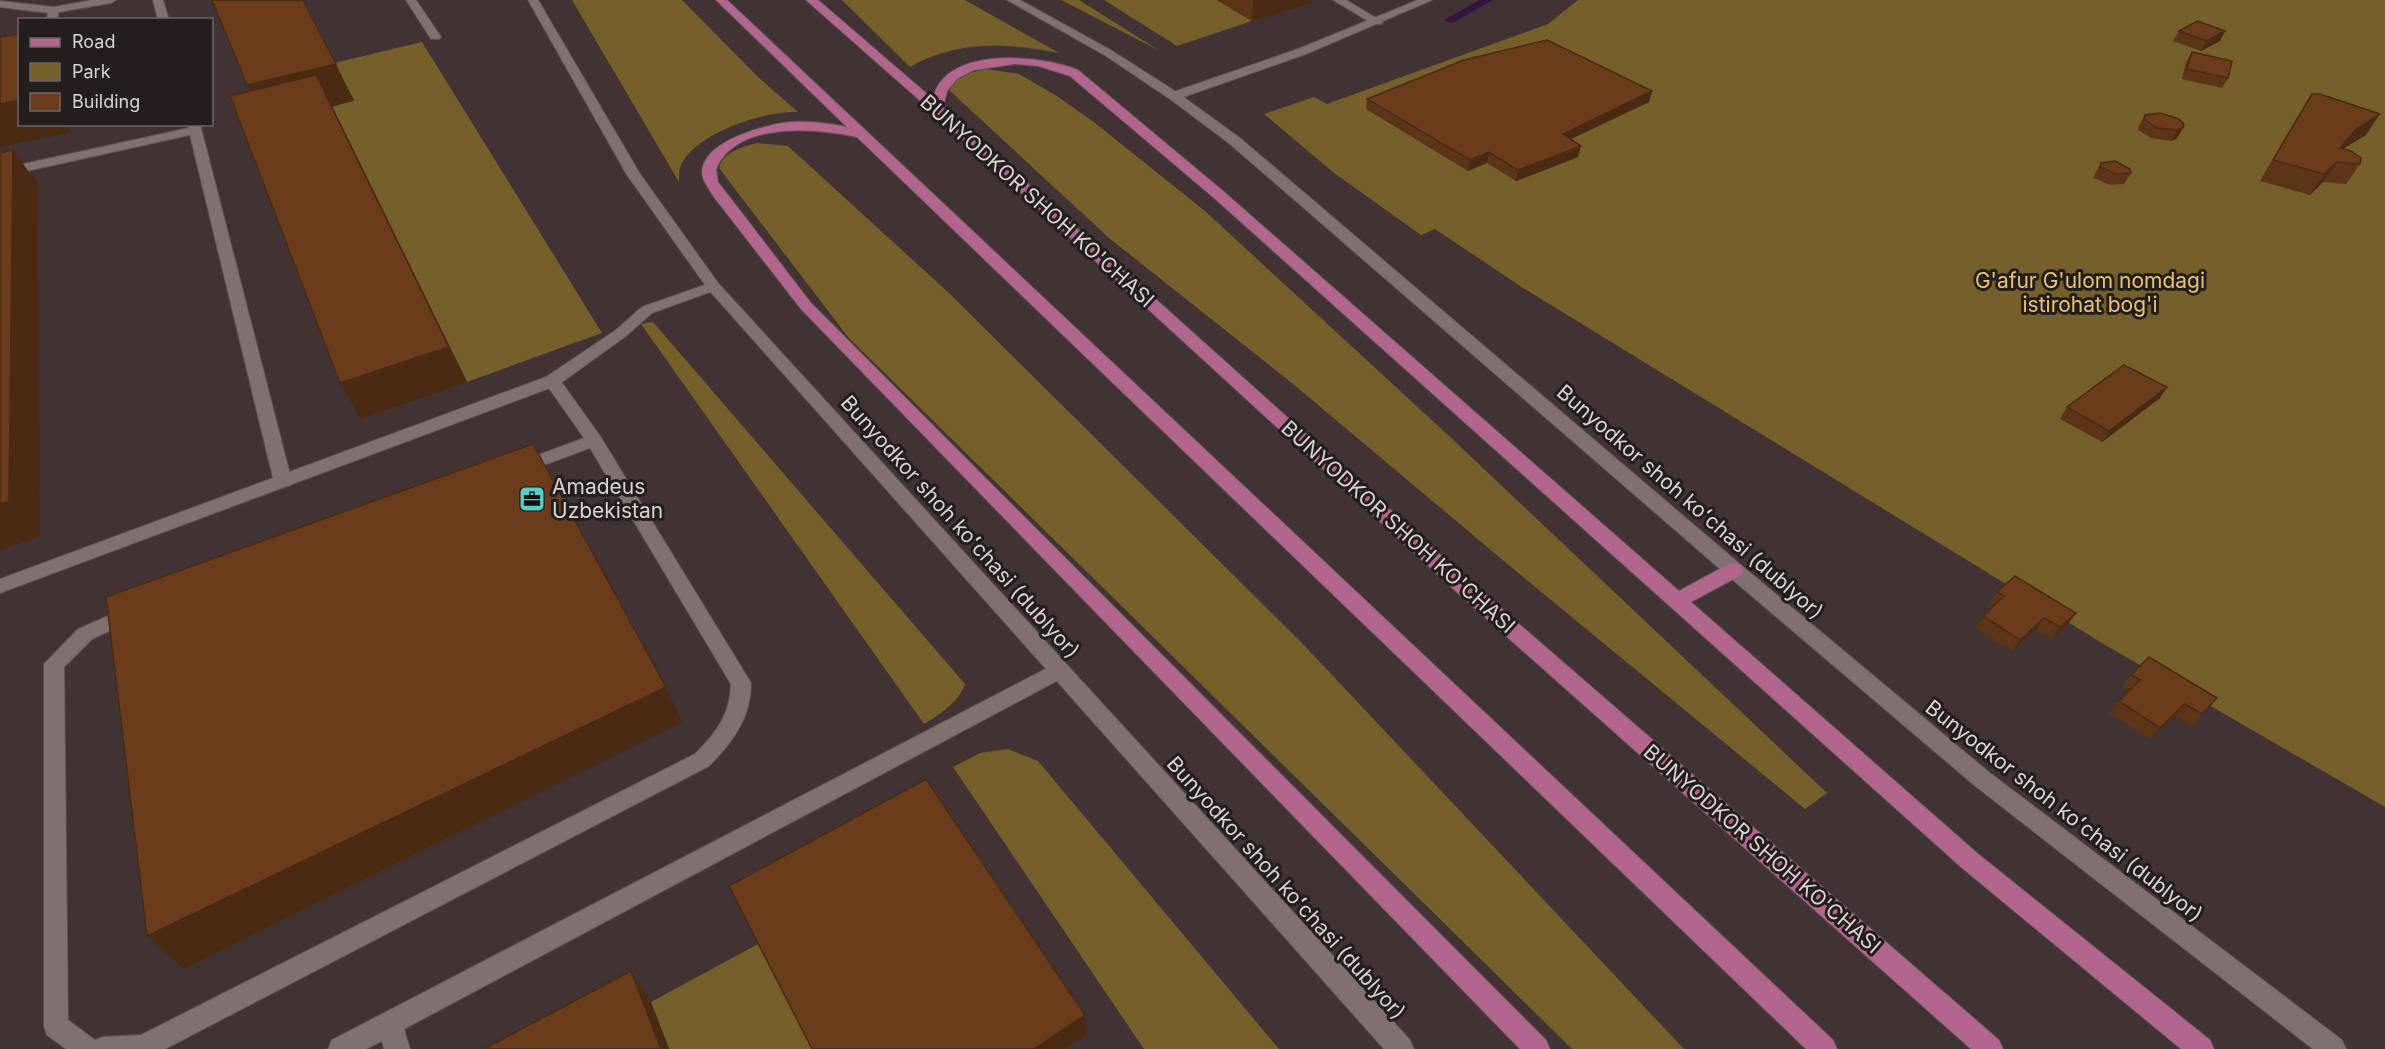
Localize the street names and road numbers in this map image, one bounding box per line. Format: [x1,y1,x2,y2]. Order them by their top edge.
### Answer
street label: BUNYODKOR SHOH KO'CHASI [915,89,1159,312]
street label: Bunyodkor shoh koʻchasi (dublyor) [1552,379,1829,624]
street label: Bunyodkor shoh koʻchasi (dublyor) [836,390,1085,663]
street label: BUNYODKOR SHOH KO'CHASI [1276,415,1520,638]
street label: Bunyodkor shoh koʻchasi (dublyor) [1921,695,2208,927]
street label: BUNYODKOR SHOH KO'CHASI [1639,739,1886,958]
street label: Bunyodkor shoh koʻchasi (dublyor) [1162,751,1411,1024]

